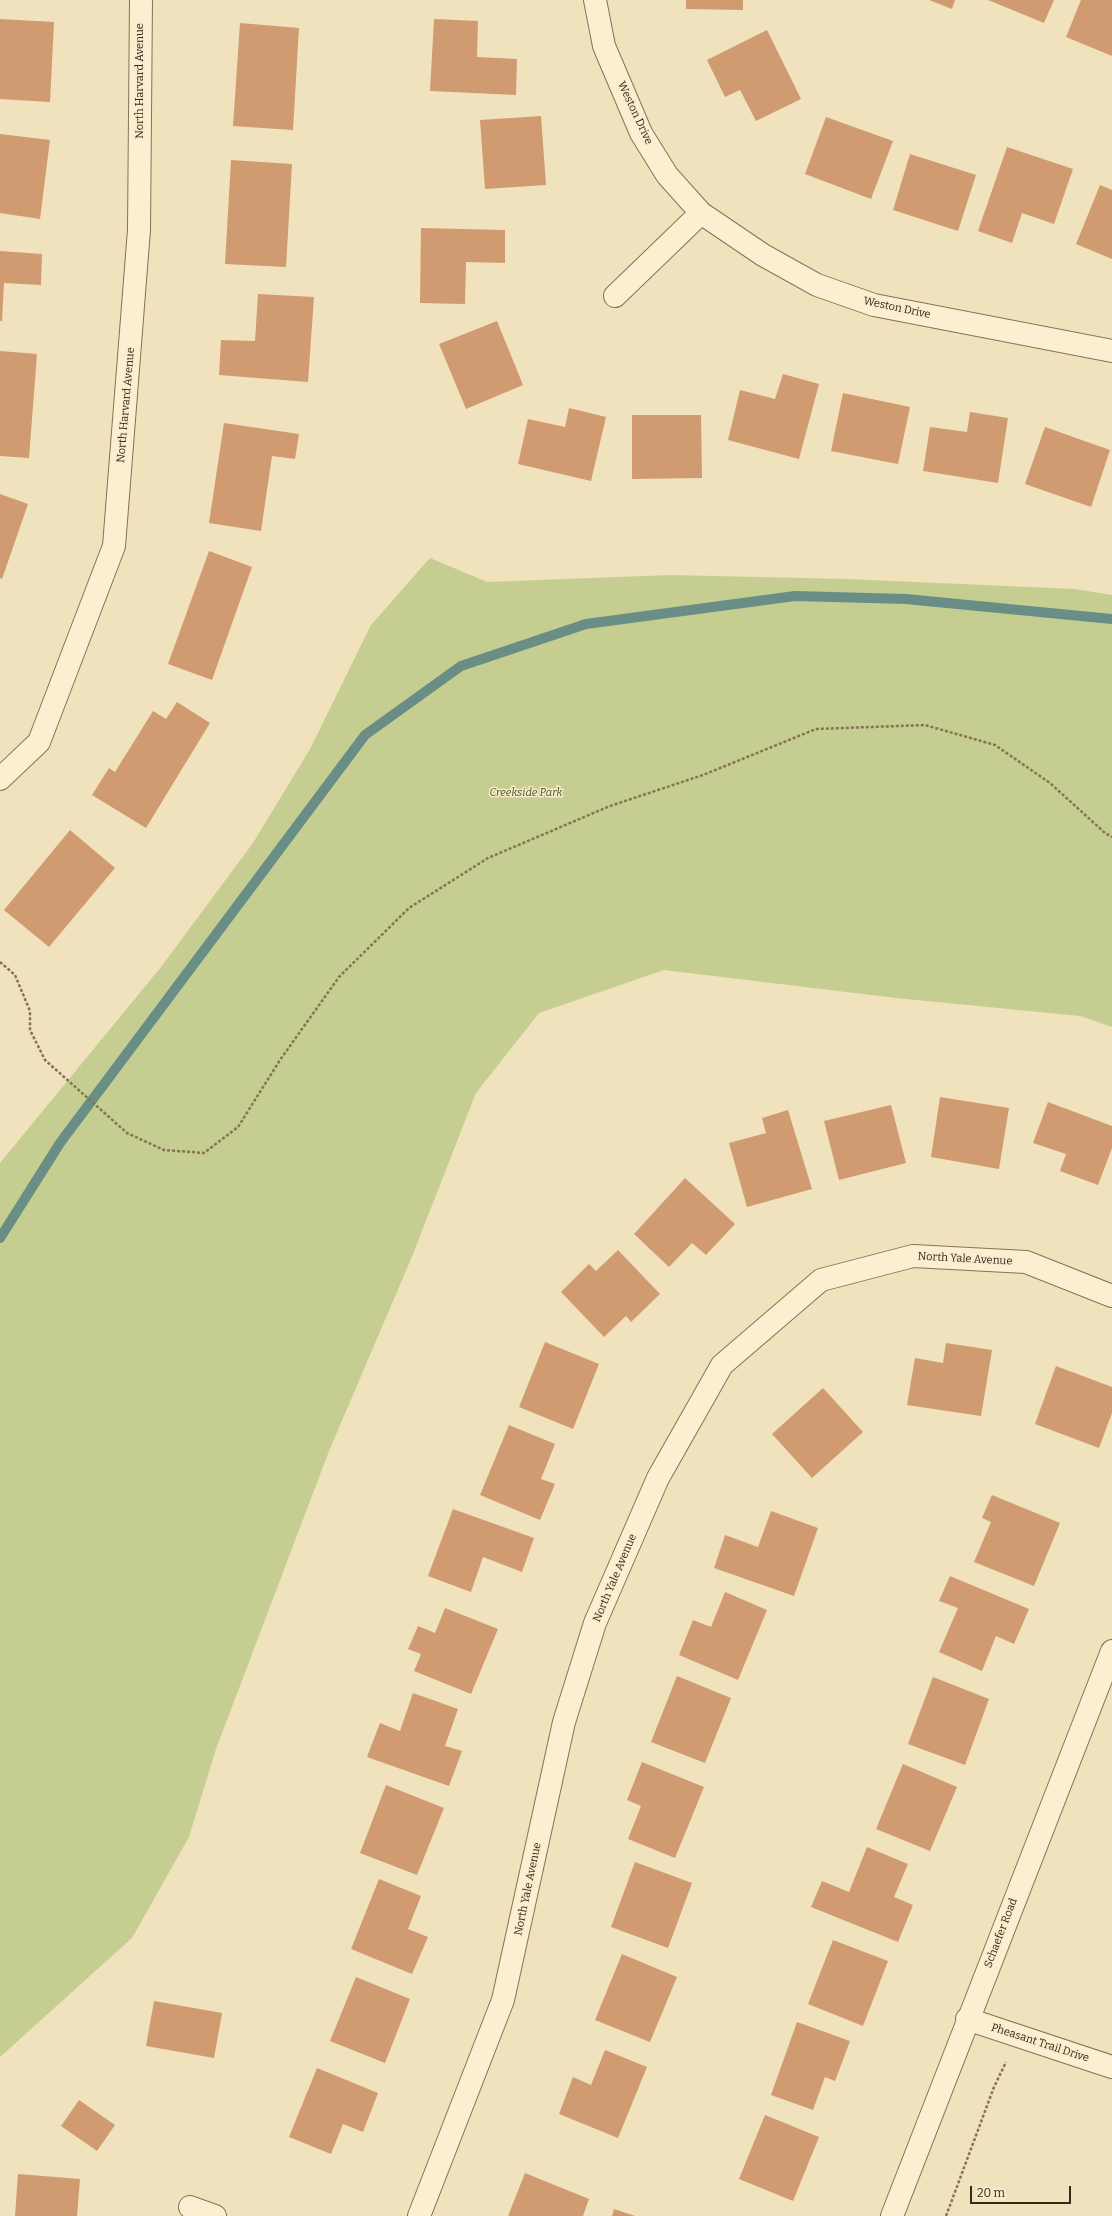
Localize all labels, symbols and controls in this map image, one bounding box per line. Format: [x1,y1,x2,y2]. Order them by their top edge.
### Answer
street label: North Harvard Avenue [133,23,147,139]
street label: Weston Drive [615,79,655,147]
street label: Weston Drive [862,294,932,322]
street label: North Harvard Avenue [114,347,138,463]
park label: Creekside Park [490,786,562,800]
street label: North Yale Avenue [917,1250,1013,1268]
street label: North Yale Avenue [590,1532,640,1624]
street label: North Yale Avenue [512,1841,544,1937]
street label: Schaefer Road [982,1896,1020,1970]
street label: Pheasant Trail Drive [989,2021,1091,2065]
scale bar [972,2178,1073,2204]
text: 20 m [977,2186,1005,2200]

